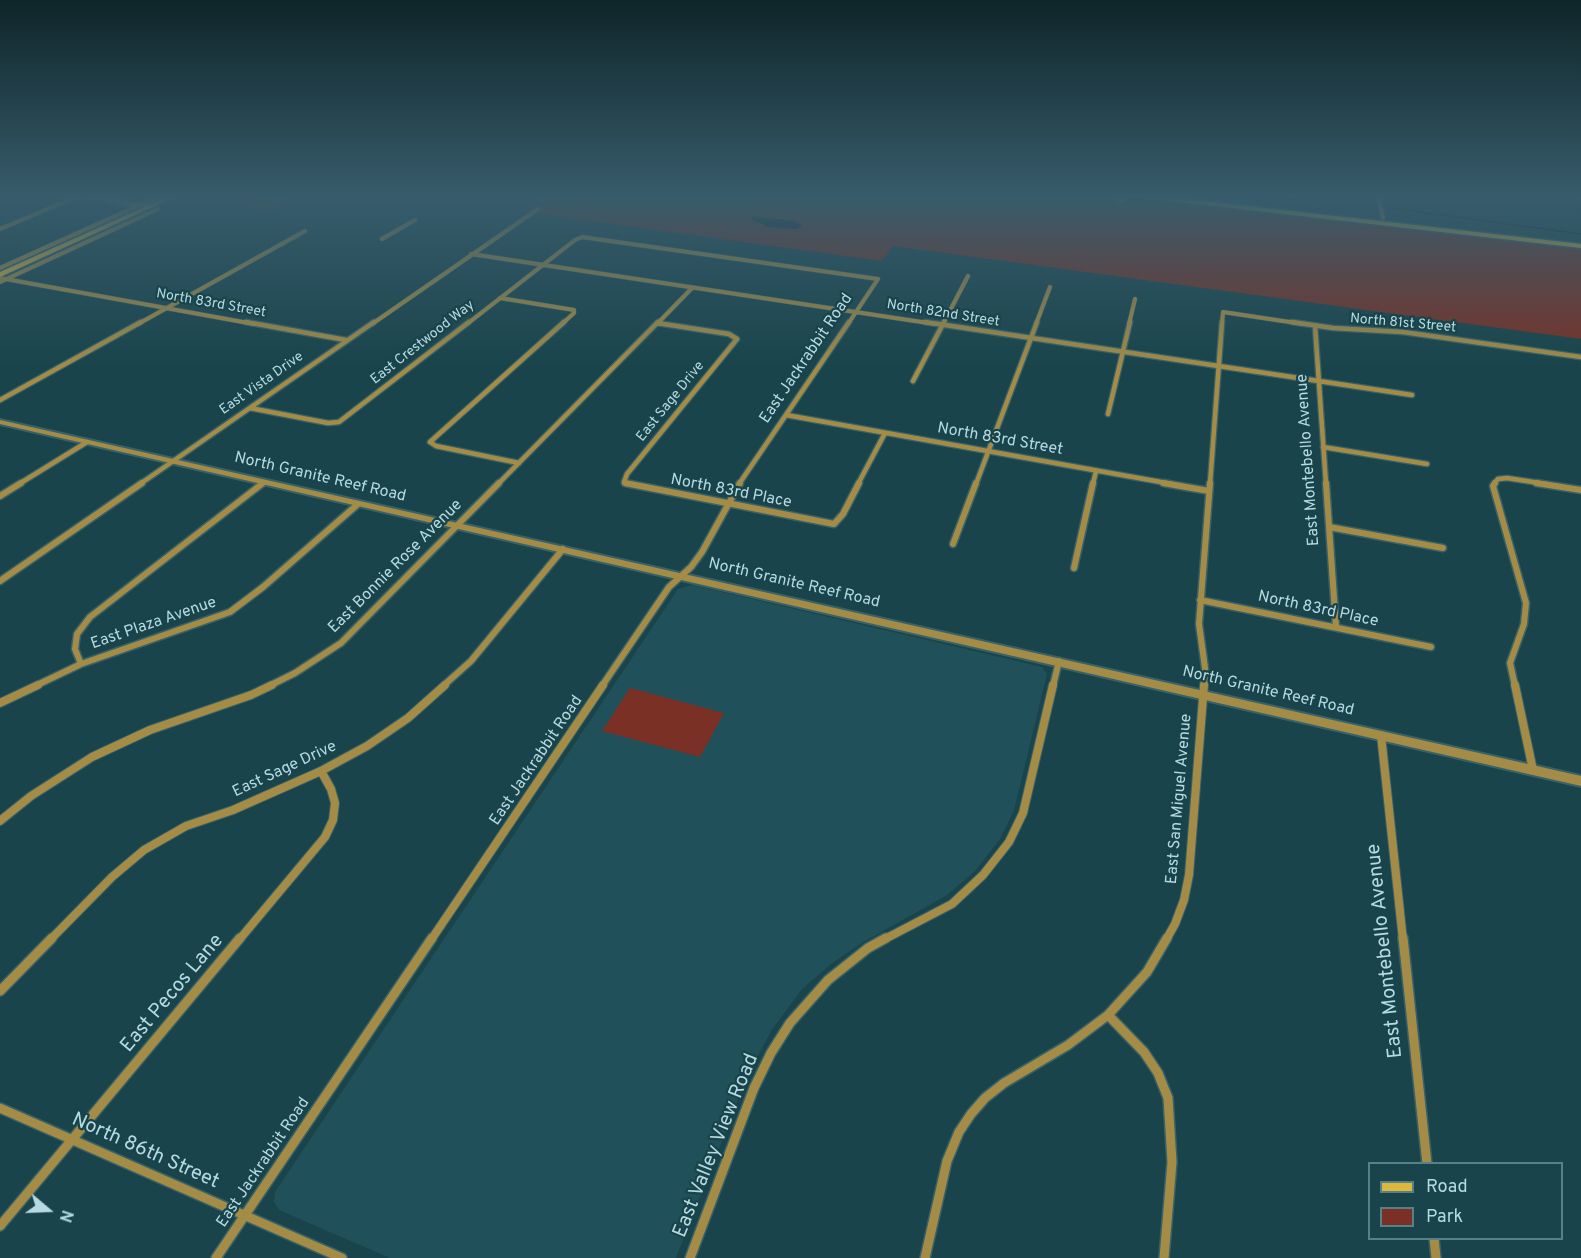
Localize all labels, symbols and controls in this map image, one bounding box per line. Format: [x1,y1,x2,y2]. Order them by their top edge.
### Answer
street label: North 83rd Street [155,286,267,322]
street label: East Jackrabbit Road [756,291,858,427]
street label: East Crestwood Way [368,297,478,389]
street label: North 82nd Street [885,297,1001,331]
street label: North 81st Street [1349,311,1457,337]
street label: East Vista Drive [217,349,307,419]
street label: East Sage Drive [633,358,709,446]
street label: East Montebello Avenue [1293,373,1325,547]
street label: North 83rd Street [936,420,1064,460]
street label: North Granite Reef Road [232,449,408,507]
street label: North 83rd Place [669,471,793,513]
street label: East Bonnie Rose Avenue [325,496,467,638]
street label: North Granite Reef Road [706,555,882,613]
street label: North 83rd Place [1256,588,1380,632]
street label: East Plaza Avenue [89,594,219,654]
street label: North Granite Reef Road [1180,663,1356,721]
street label: East Jackrabbit Road [486,693,588,829]
street label: East San Miguel Avenue [1163,713,1197,885]
street label: East Sage Drive [230,738,340,802]
street label: East Montebello Avenue [1363,843,1409,1059]
street label: East Pecos Lane [117,930,229,1058]
street label: East Valley View Road [669,1051,765,1241]
street label: East Jackrabbit Road [213,1095,315,1231]
street label: North 86th Street [68,1109,222,1195]
legend [1368,1162,1563,1240]
text: Road [1426,1176,1468,1199]
north arrow [18,1180,78,1240]
text: Park [1426,1206,1463,1229]
text: N [54,1207,76,1225]

